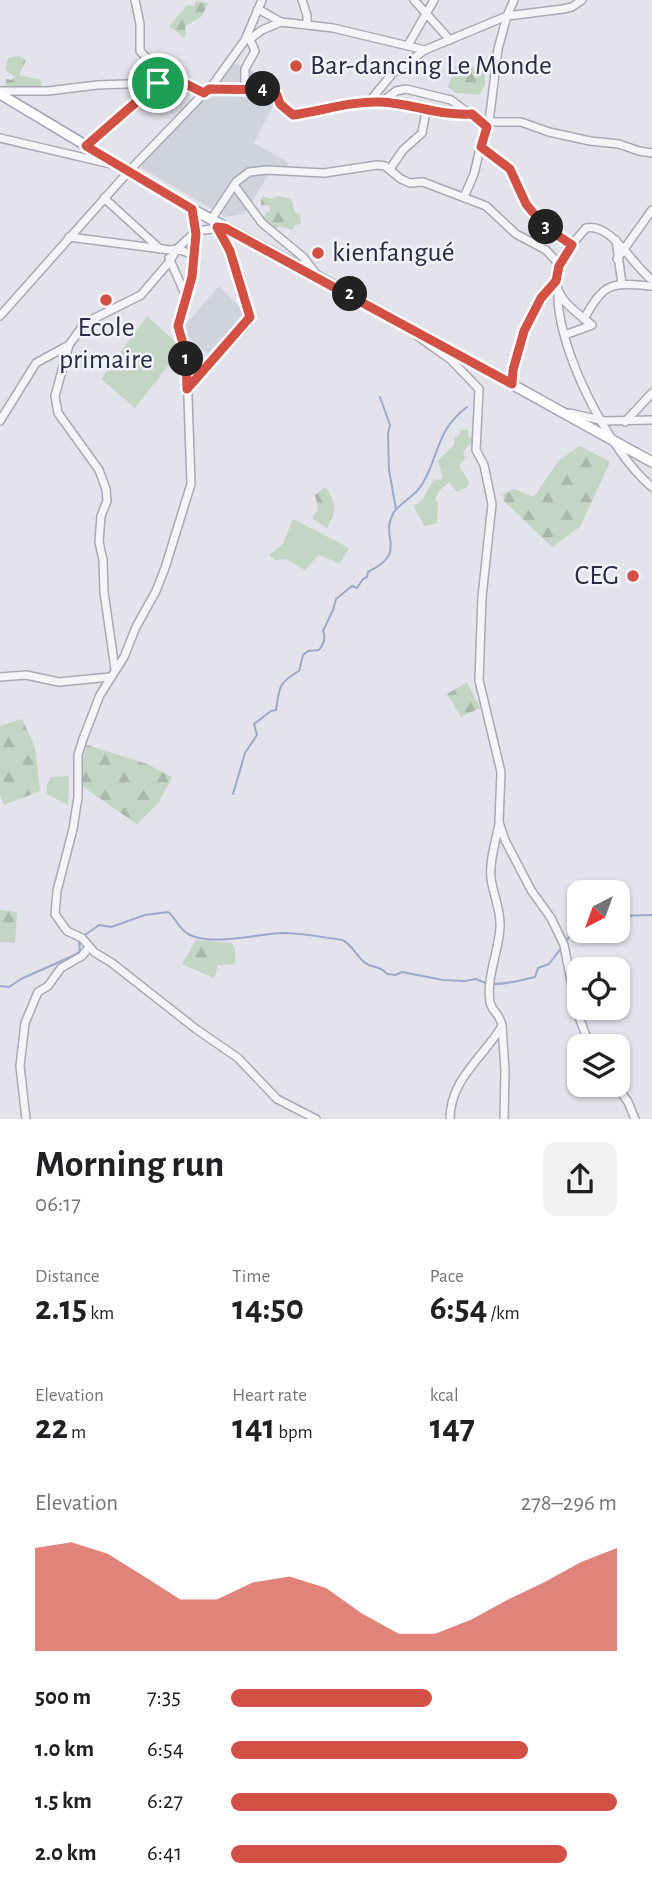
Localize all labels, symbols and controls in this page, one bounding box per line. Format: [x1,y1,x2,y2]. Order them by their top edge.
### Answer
place label: Bar-dancing Le Monde [310,52,552,80]
pin [128,53,188,113]
marker: Bar-dancing Le Monde [288,58,304,74]
icon: arrive [139,64,177,102]
pin: 4 [246,72,280,106]
text: 4 [258,79,267,98]
pin: 3 [528,210,564,244]
text: 3 [541,217,550,236]
place label: kienfangué [332,239,455,267]
marker: kienfangué [310,245,326,261]
pin: 2 [332,276,368,312]
text: 2 [345,284,354,303]
marker: Ecole primaire [98,292,114,308]
place label: Ecole primaire [59,314,153,374]
pin: 1 [168,342,204,376]
text: 1 [182,349,189,368]
place label: CEG [575,562,619,590]
marker: CEG [625,568,641,584]
north arrow [567,880,630,943]
map controls [567,880,630,1097]
button: locate [567,957,630,1020]
button: layers [567,1034,630,1097]
button: share [543,1142,617,1216]
text: Morning run [35,1146,224,1184]
text: 06:17 [35,1193,81,1216]
text: Distance [35,1267,99,1286]
text: Time [232,1267,270,1286]
text: Pace [430,1267,464,1286]
text: 2.15 [35,1291,87,1326]
text: 14:50 [232,1291,304,1326]
text: 6:54 [430,1291,487,1326]
text: km [87,1304,114,1323]
text: /km [487,1304,520,1323]
text: Elevation [35,1386,104,1405]
text: Heart rate [232,1386,307,1405]
text: kcal [430,1386,459,1405]
text: 22 [35,1410,68,1445]
text: 141 [232,1410,275,1445]
text: 147 [430,1410,475,1445]
text: m [68,1423,86,1442]
text: bpm [275,1423,313,1442]
text: Elevation [35,1492,118,1515]
text: 278–296 m [521,1492,617,1515]
text: 500 m [35,1686,91,1709]
text: 7:35 [147,1686,181,1709]
text: 1.0 km [35,1738,94,1761]
text: 6:54 [147,1738,184,1761]
text: 1.5 km [35,1790,92,1813]
text: 6:27 [147,1790,183,1813]
text: 2.0 km [35,1842,97,1865]
text: 6:41 [147,1842,182,1865]

